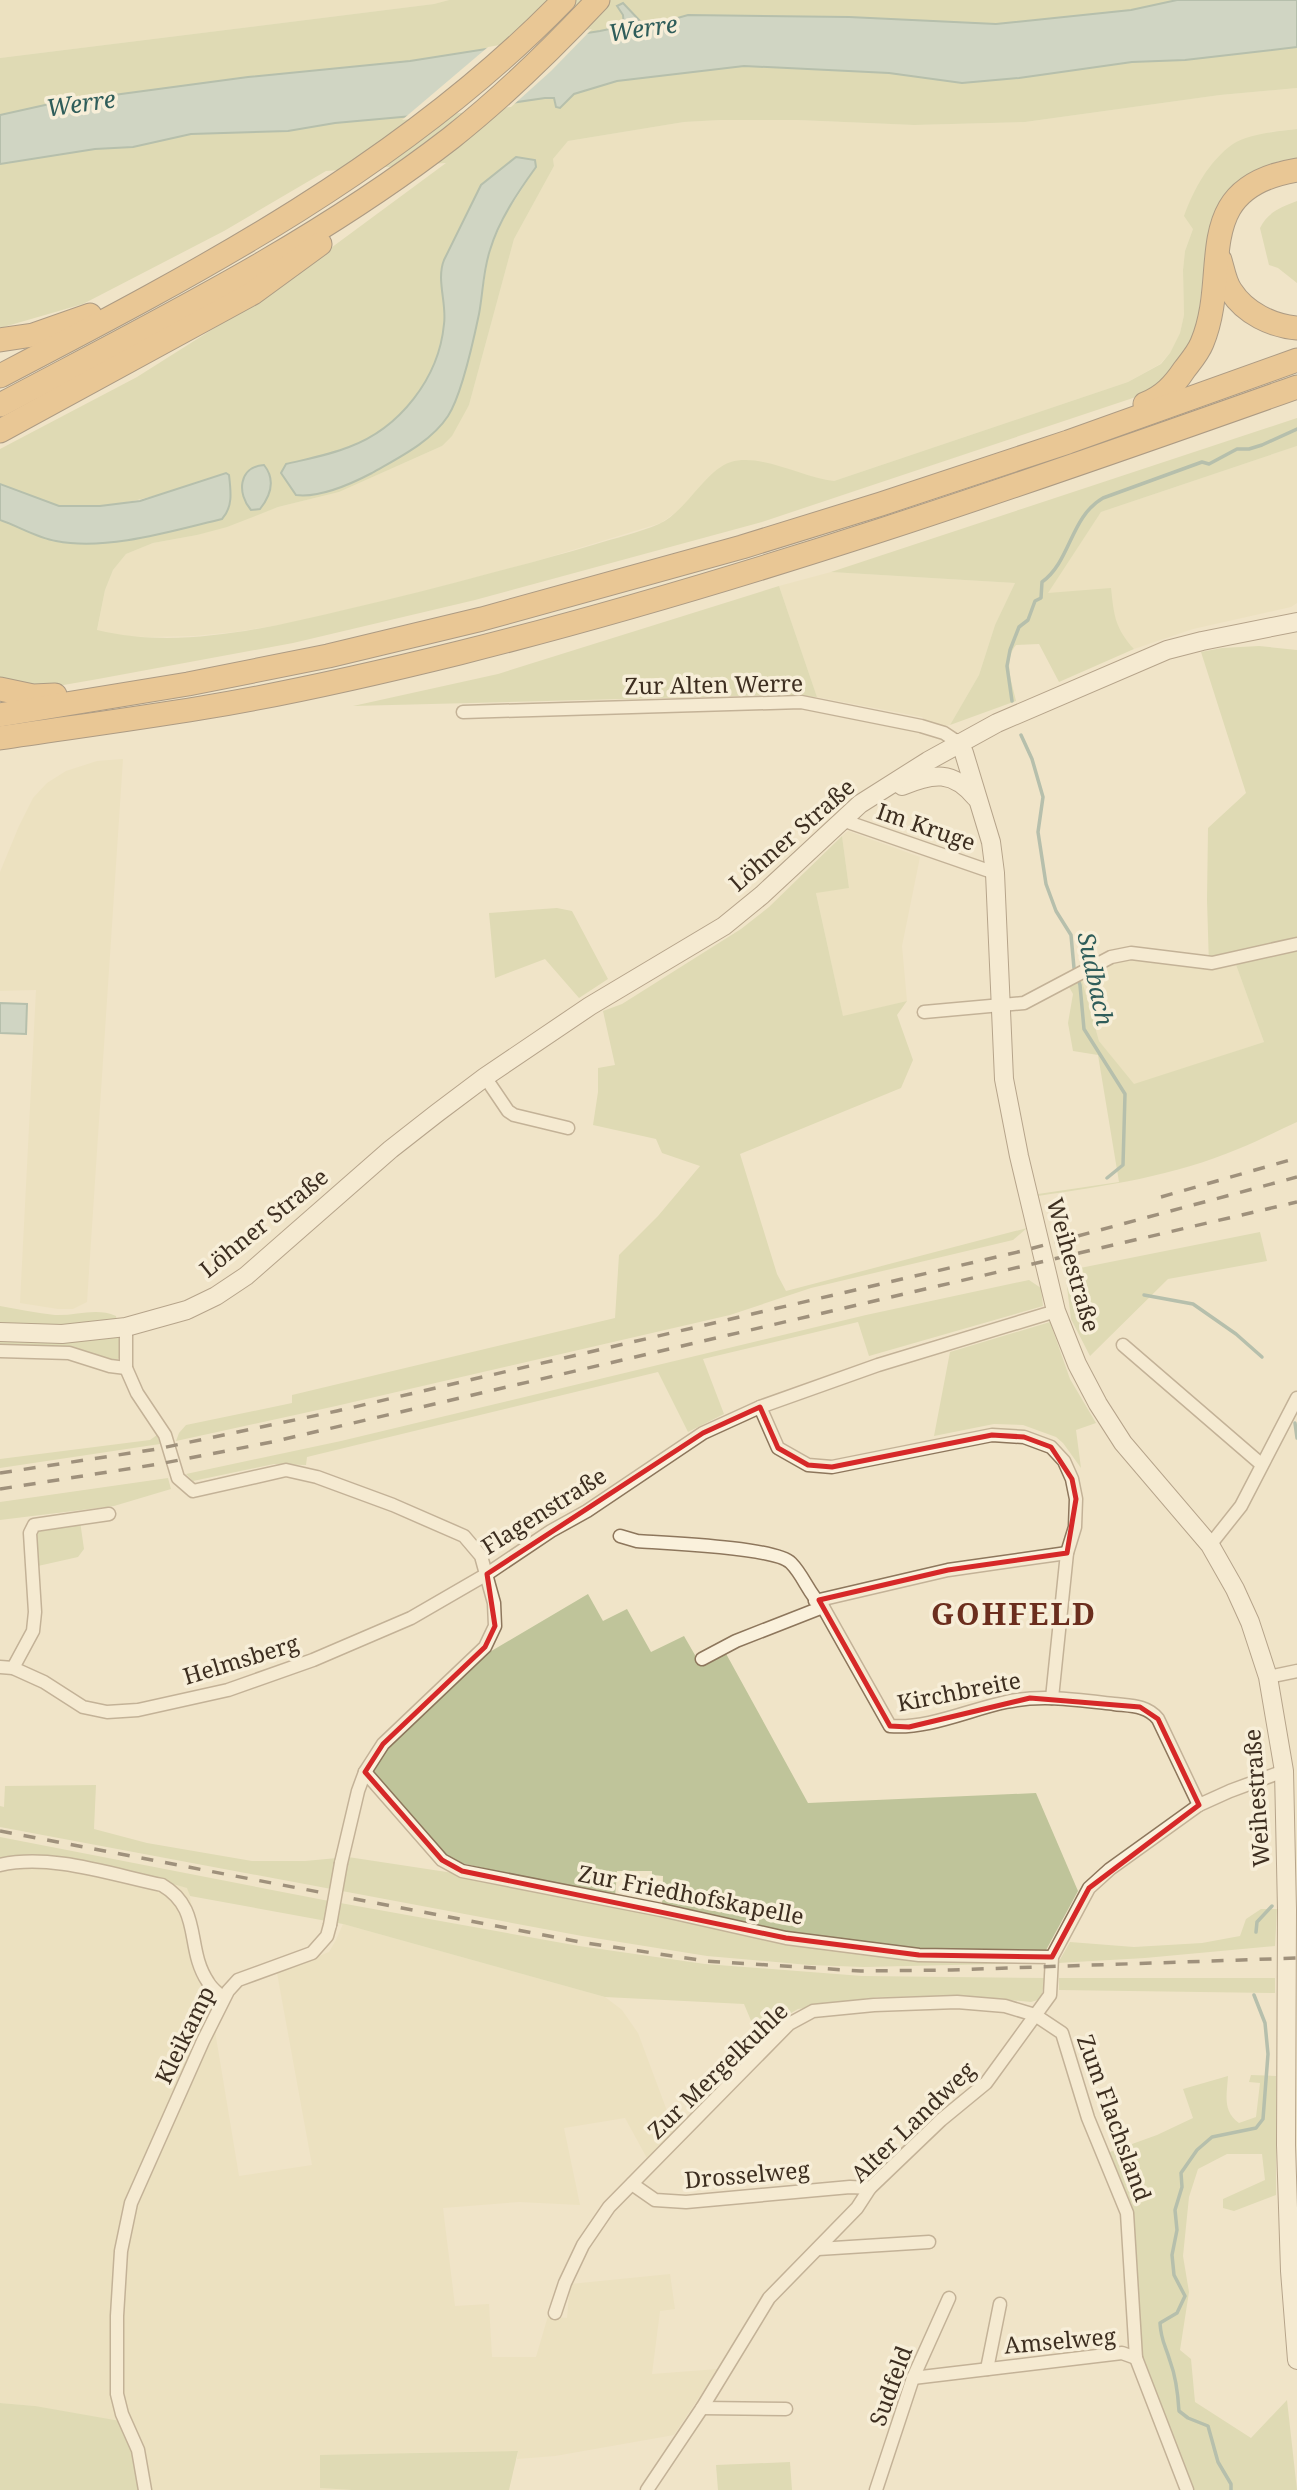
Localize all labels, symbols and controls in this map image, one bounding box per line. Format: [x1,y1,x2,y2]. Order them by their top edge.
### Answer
water label: Werre [606,6,680,49]
water label: Werre [44,81,118,124]
street label: Zur Alten Werre [624,666,804,702]
street label: Löhner Straße [721,771,861,898]
street label: Im Kruge [873,794,980,858]
water label: Sudbach [1070,929,1122,1028]
street label: Löhner Straße [192,1160,335,1284]
street label: Weihestraße [1040,1194,1108,1336]
street label: Flagenstraße [475,1459,612,1561]
district label: GOHFELD [931,1593,1097,1634]
street label: Helmsberg [179,1626,303,1692]
street label: Kirchbreite [894,1663,1023,1719]
street label: Weihestraße [1235,1728,1277,1868]
street label: Zur Friedhofskapelle [576,1856,807,1932]
street label: Kleikamp [147,1980,222,2089]
street label: Zur Mergelkuhle [640,1995,794,2146]
street label: Zum Flachsland [1070,2030,1160,2205]
street label: Alter Landweg [843,2053,982,2189]
street label: Drosselweg [683,2153,811,2195]
street label: Amselweg [1003,2319,1118,2361]
street label: Sudfeld [861,2341,919,2430]

